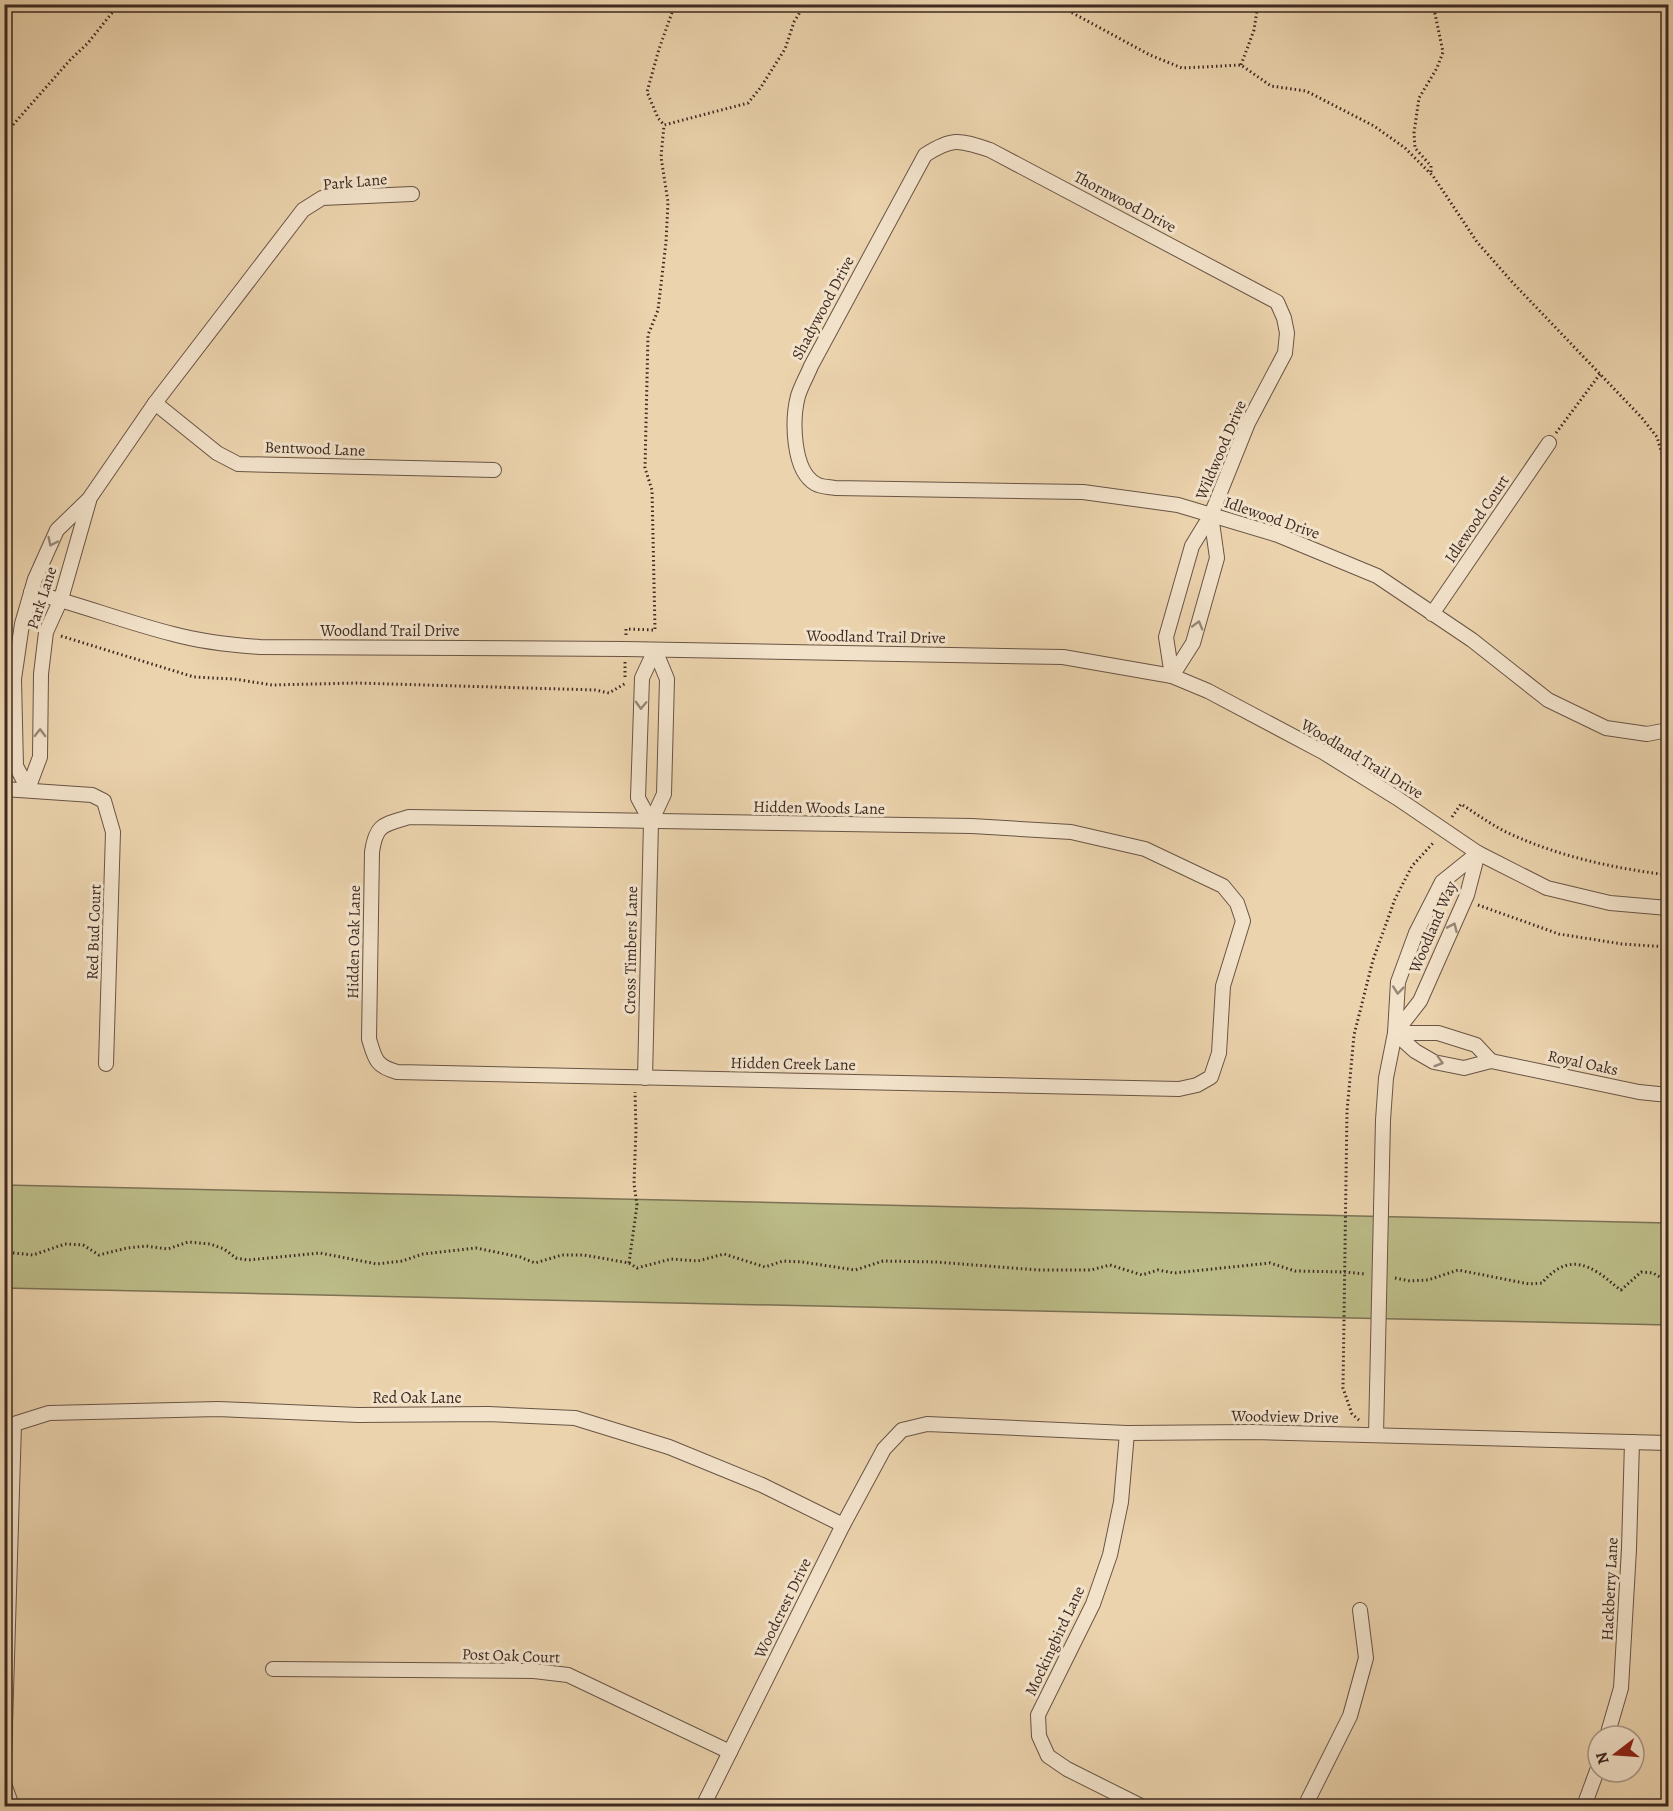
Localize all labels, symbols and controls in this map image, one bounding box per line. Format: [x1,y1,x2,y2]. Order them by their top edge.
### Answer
street label: Thornwood Drive [1070,166,1180,238]
street label: Park Lane [322,168,388,196]
street label: Shadywood Drive [786,252,860,364]
street label: Wildwood Drive [1190,397,1252,504]
street label: Bentwood Lane [264,436,366,462]
street label: Idlewood Court [1439,471,1515,567]
street label: Idlewood Drive [1221,491,1323,545]
one-way arrow [47,536,59,547]
street label: Park Lane [22,564,62,632]
street label: Woodland Trail Drive [319,620,460,642]
one-way arrow [1191,620,1203,631]
street label: Woodland Trail Drive [805,625,946,649]
one-way arrow [634,701,647,710]
street label: Woodland Trail Drive [1296,713,1427,804]
one-way arrow [34,728,46,737]
street label: Hidden Woods Lane [753,796,885,820]
street label: Woodland Way [1403,877,1463,977]
street label: Red Bud Court [81,884,107,980]
street label: Hidden Oak Lane [342,885,366,999]
street label: Cross Timbers Lane [619,886,643,1014]
one-way arrow [1446,922,1458,933]
one-way arrow [1392,985,1405,994]
street label: Royal Oaks [1546,1045,1620,1081]
street label: Hidden Creek Lane [730,1052,856,1076]
one-way arrow [1433,1055,1444,1067]
street label: Red Oak Lane [372,1387,462,1409]
street label: Woodview Drive [1230,1405,1339,1429]
street label: Hackberry Lane [1596,1537,1624,1641]
street label: Woodcrest Drive [749,1554,817,1663]
street label: Mockingbird Lane [1020,1582,1090,1700]
street label: Post Oak Court [461,1643,561,1669]
north arrow [1586,1724,1646,1784]
text: N [1590,1749,1615,1767]

